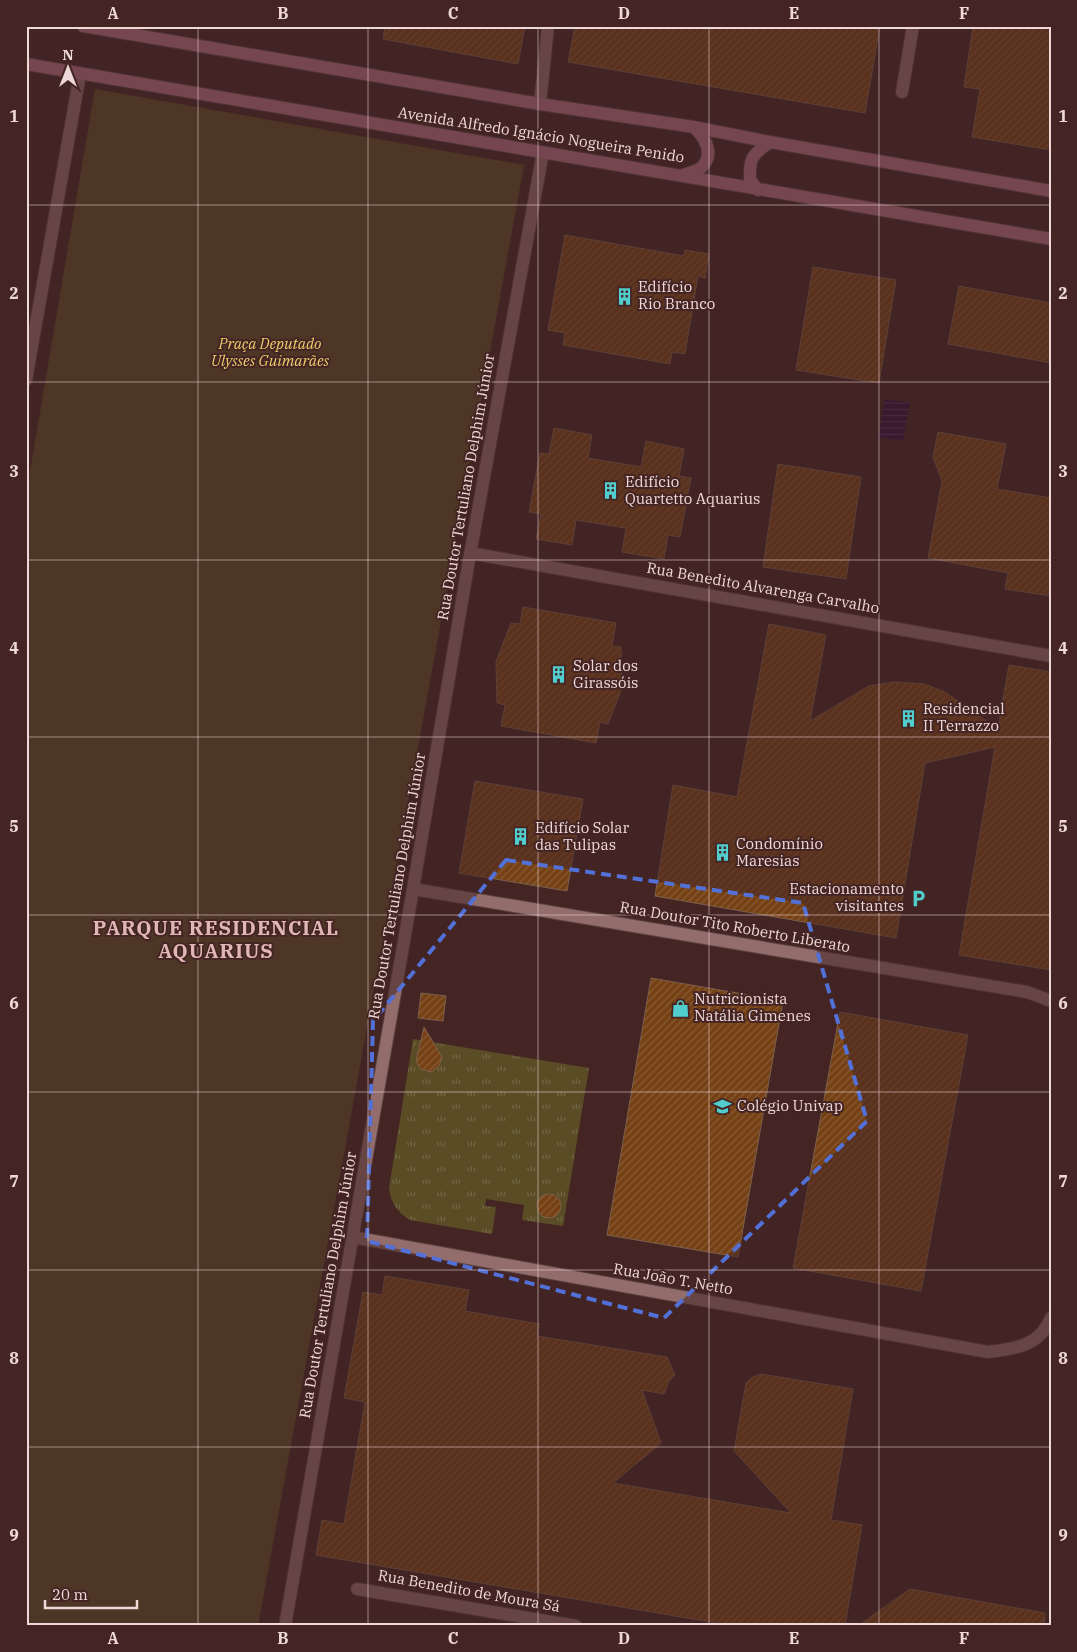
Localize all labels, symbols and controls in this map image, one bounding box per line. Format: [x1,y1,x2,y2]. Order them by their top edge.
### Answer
text: A [107,3,119,23]
text: B [277,3,289,23]
text: C [448,3,458,23]
text: D [618,3,630,23]
text: E [789,3,799,23]
text: F [959,3,969,23]
north arrow [42,42,92,92]
text: N [62,46,74,64]
street label: Avenida Alfredo Ignácio Nogueira Penido [397,102,686,167]
text: 1 [9,106,19,126]
text: 1 [1058,106,1068,126]
place label: Edifício Rio Branco [638,277,715,313]
text: 2 [9,283,19,303]
text: 2 [1058,283,1068,303]
building icon: Edifício Rio Branco [614,286,634,306]
park label: Praça Deputado Ulysses Guimarães [211,334,330,370]
street label: Rua Doutor Tertuliano Delphim Júnior [433,352,498,622]
text: 3 [9,461,19,481]
text: 3 [1058,461,1068,481]
place label: Edifício Quartetto Aquarius [625,472,760,508]
building icon: Edifício Quartetto Aquarius [601,481,621,501]
street label: Rua Benedito Alvarenga Carvalho [645,558,881,617]
text: 4 [9,638,19,658]
text: 4 [1058,638,1068,658]
place label: Solar dos Girassóis [573,656,638,692]
building icon: Solar dos Girassóis [549,665,569,685]
place label: Residencial II Terrazzo [923,699,1005,735]
building icon: Residencial II Terrazzo [899,708,919,728]
street label: Rua Doutor Tertuliano Delphim Júnior [364,751,429,1021]
text: 5 [9,816,19,836]
text: 5 [1058,816,1068,836]
place label: Edifício Solar das Tulipas [535,818,630,854]
building icon: Edifício Solar das Tulipas [511,827,531,847]
place label: Condomínio Maresias [736,834,823,870]
building icon: Condomínio Maresias [712,843,732,863]
place label: Estacionamento visitantes [789,879,904,915]
parking icon: Estacionamento visitantes [908,888,928,908]
street label: Rua Doutor Tito Roberto Liberato [618,897,852,956]
district label: PARQUE RESIDENCIAL AQUARIUS [93,914,339,964]
place label: Nutricionista Natália Gimenes [694,989,811,1025]
text: 6 [9,993,19,1013]
text: 6 [1058,993,1068,1013]
shop icon: Nutricionista Natália Gimenes [670,998,690,1018]
school or university icon: Colégio Univap [713,1096,733,1116]
place label: Colégio Univap [737,1096,843,1115]
street label: Rua Doutor Tertuliano Delphim Júnior [295,1150,360,1420]
text: 7 [9,1171,19,1191]
text: 7 [1058,1171,1068,1191]
street label: Rua João T. Netto [612,1259,734,1298]
text: 8 [9,1348,19,1368]
text: 8 [1058,1348,1068,1368]
text: 9 [9,1525,19,1545]
text: 9 [1058,1525,1068,1545]
street label: Rua Benedito de Moura Sá [376,1565,562,1616]
scale bar [45,1577,138,1609]
text: 20 m [52,1585,88,1604]
text: A [107,1628,119,1648]
text: B [277,1628,289,1648]
text: C [448,1628,458,1648]
text: D [618,1628,630,1648]
text: E [789,1628,799,1648]
text: F [959,1628,969,1648]

